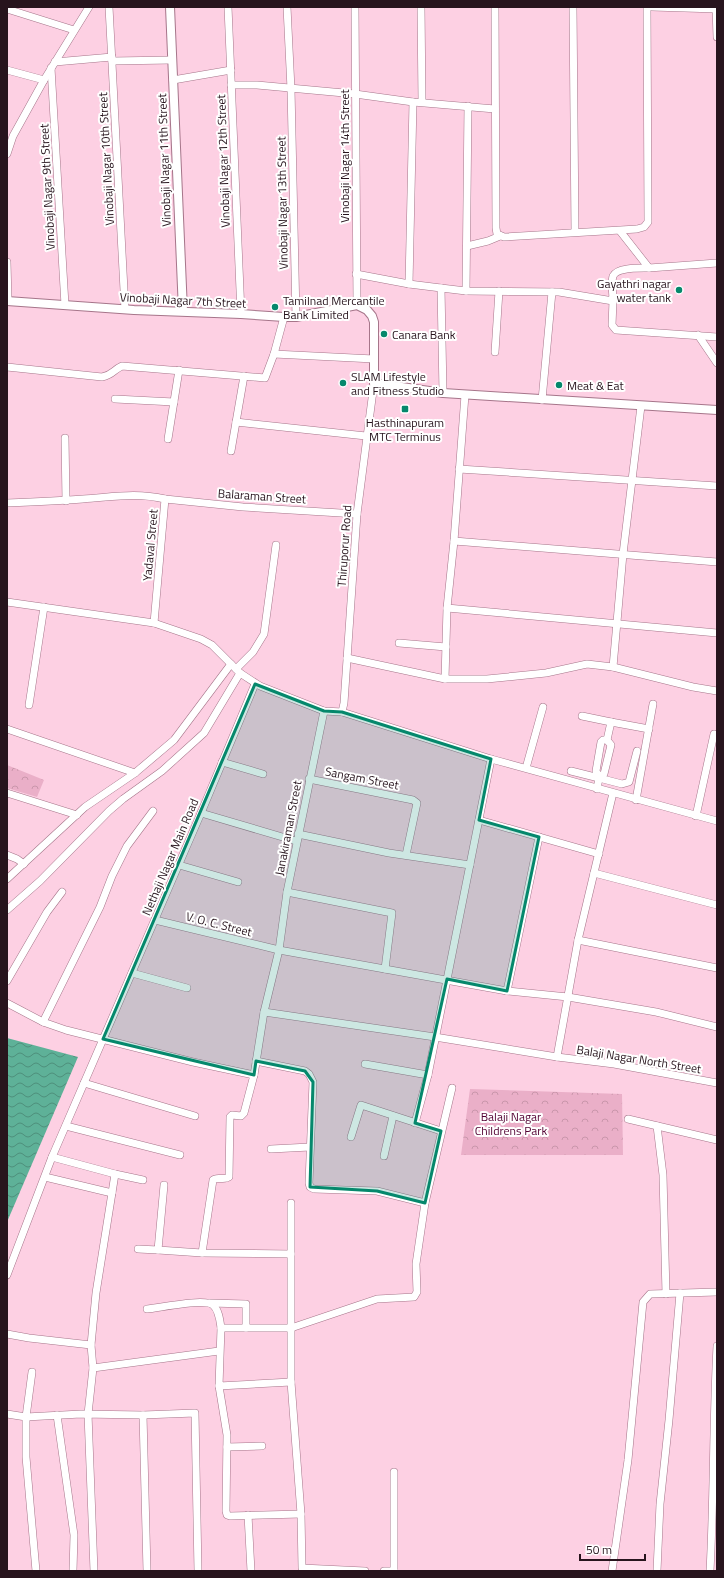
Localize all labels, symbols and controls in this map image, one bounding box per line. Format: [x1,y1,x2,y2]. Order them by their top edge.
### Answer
street label: Vinobaji Nagar 14th Street [335,89,354,223]
street label: Vinobaji Nagar 10th Street [93,91,119,226]
street label: Vinobaji Nagar 11th Street [152,92,176,227]
street label: Vinobaji Nagar 12th Street [211,93,235,228]
street label: Vinobaji Nagar 9th Street [34,122,60,251]
street label: Vinobaji Nagar 13th Street [271,135,293,270]
place label: Gayathri nagar water tank [597,274,671,307]
marker: Gayathri nagar water tank [674,285,684,295]
street label: Vinobaji Nagar 7th Street [119,287,248,313]
place label: Tamilnad Mercantile Bank Limited [283,291,385,324]
marker: Tamilnad Mercantile Bank Limited [270,302,280,312]
place label: Canara Bank [392,325,456,344]
marker: Canara Bank [379,329,389,339]
place label: SLAM Lifestyle and Fitness Studio [351,367,444,400]
place label: Meat & Eat [567,376,624,395]
marker: SLAM Lifestyle and Fitness Studio [338,378,348,388]
marker: Meat & Eat [554,380,564,390]
marker: Hasthinapuram MTC Terminus [400,404,410,414]
place label: Hasthinapuram MTC Terminus [366,413,444,446]
street label: Balaraman Street [217,483,308,509]
street label: Thiruporur Road [332,504,356,588]
street label: Yadaval Street [137,508,163,582]
street label: Sangam Street [323,762,401,795]
street label: Janakiraman Street [269,778,307,877]
street label: Nethaji Nagar Main Road [137,796,203,918]
street label: V. O. C. Street [184,907,255,942]
street label: Balaji Nagar North Street [575,1040,703,1078]
park label: Balaji Nagar Childrens Park [475,1107,547,1140]
scale bar [580,1536,645,1562]
text: 50 m [586,1540,612,1559]

